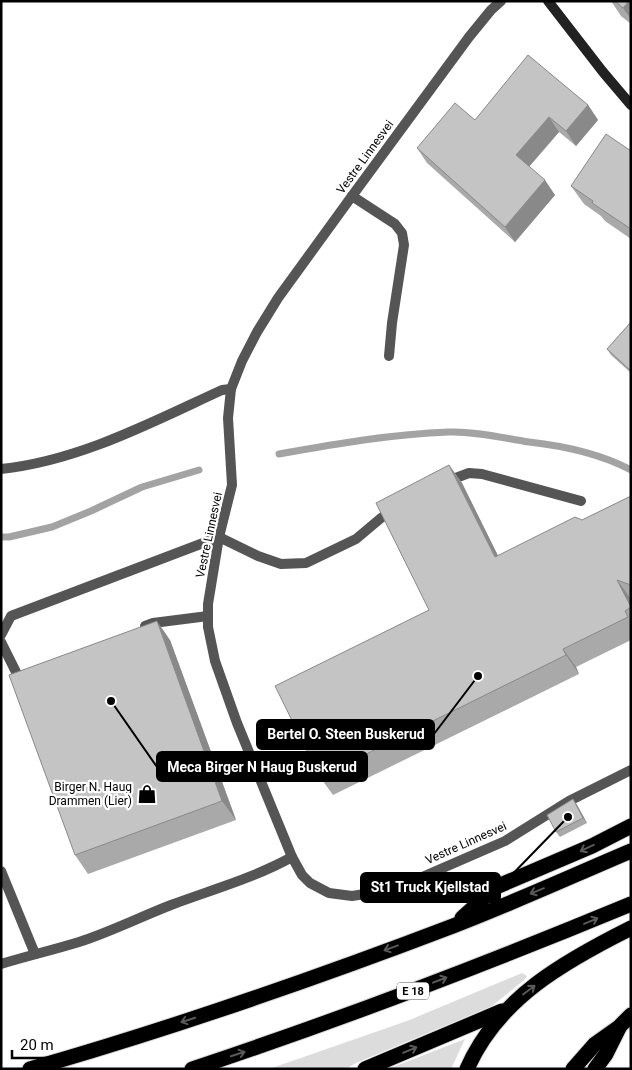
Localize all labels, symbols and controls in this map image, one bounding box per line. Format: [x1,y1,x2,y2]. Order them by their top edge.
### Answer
street label: Vestre Linnesvei [334,117,396,196]
street label: Vestre Linnesvei [193,491,225,579]
callout: Bertel O. Steen Buskerud [257,720,434,749]
text: Bertel O. Steen Buskerud [267,726,425,742]
callout: Meca Birger N Haug Buskerud [157,752,367,781]
text: Meca Birger N Haug Buskerud [167,759,357,775]
place label: Birger N. Haug Drammen (Lier) [49,780,132,808]
shop icon: Birger N. Haug Drammen (Lier) [136,783,158,805]
street label: Vestre Linnesvei [423,819,509,867]
one-way arrow [580,844,595,854]
callout: St1 Truck Kjellstad [361,873,500,902]
text: St1 Truck Kjellstad [371,879,489,895]
one-way arrow [530,887,545,896]
one-way arrow [584,915,599,924]
one-way arrow [384,944,399,953]
one-way arrow [432,975,447,985]
road number: E 18 [397,982,429,999]
one-way arrow [522,985,535,996]
one-way arrow [180,1015,196,1025]
scale bar [12,1028,79,1060]
text: 20 m [20,1036,54,1054]
one-way arrow [402,1045,417,1054]
one-way arrow [230,1048,246,1058]

